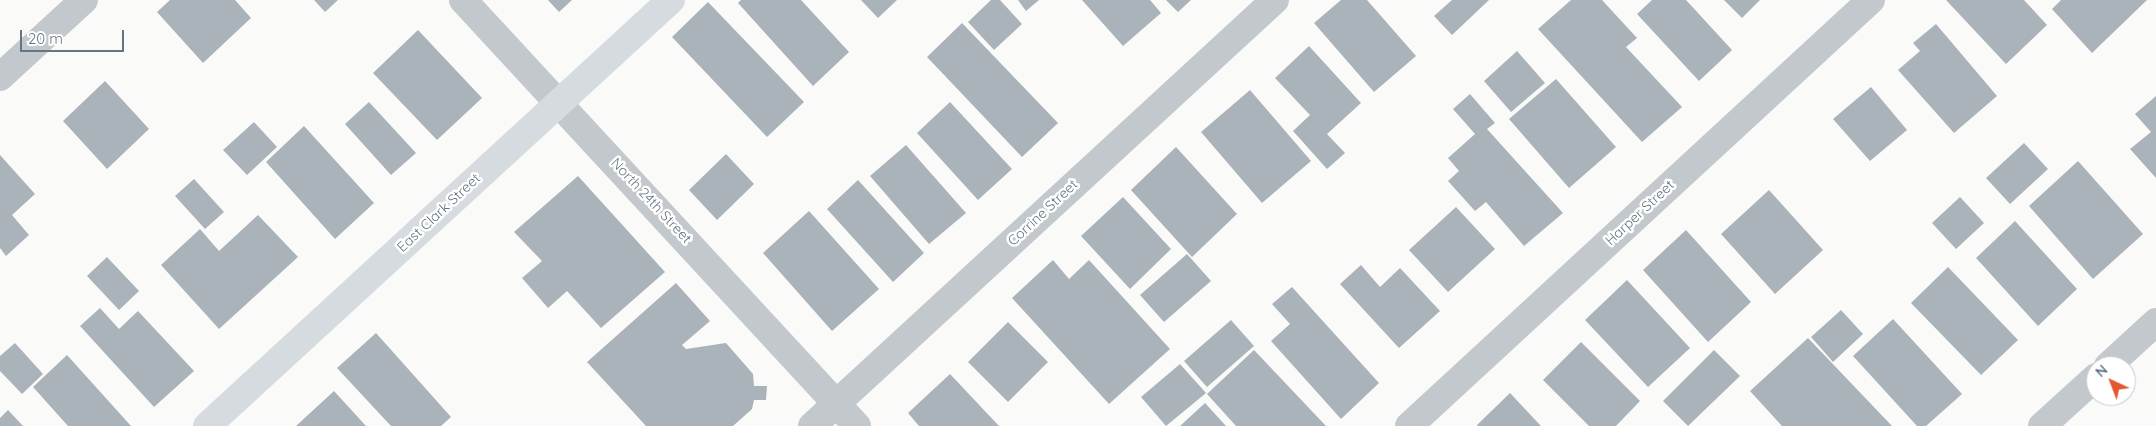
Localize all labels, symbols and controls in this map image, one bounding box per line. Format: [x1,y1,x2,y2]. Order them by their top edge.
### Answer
scale bar [22,20,126,52]
text: 20 m [28,29,63,48]
street label: North 24th Street [607,155,695,247]
street label: East Clark Street [394,170,484,256]
street label: Corrine Street [1005,176,1081,250]
street label: Harper Street [1602,177,1678,249]
north arrow [2086,356,2136,406]
text: N [2092,361,2111,381]

